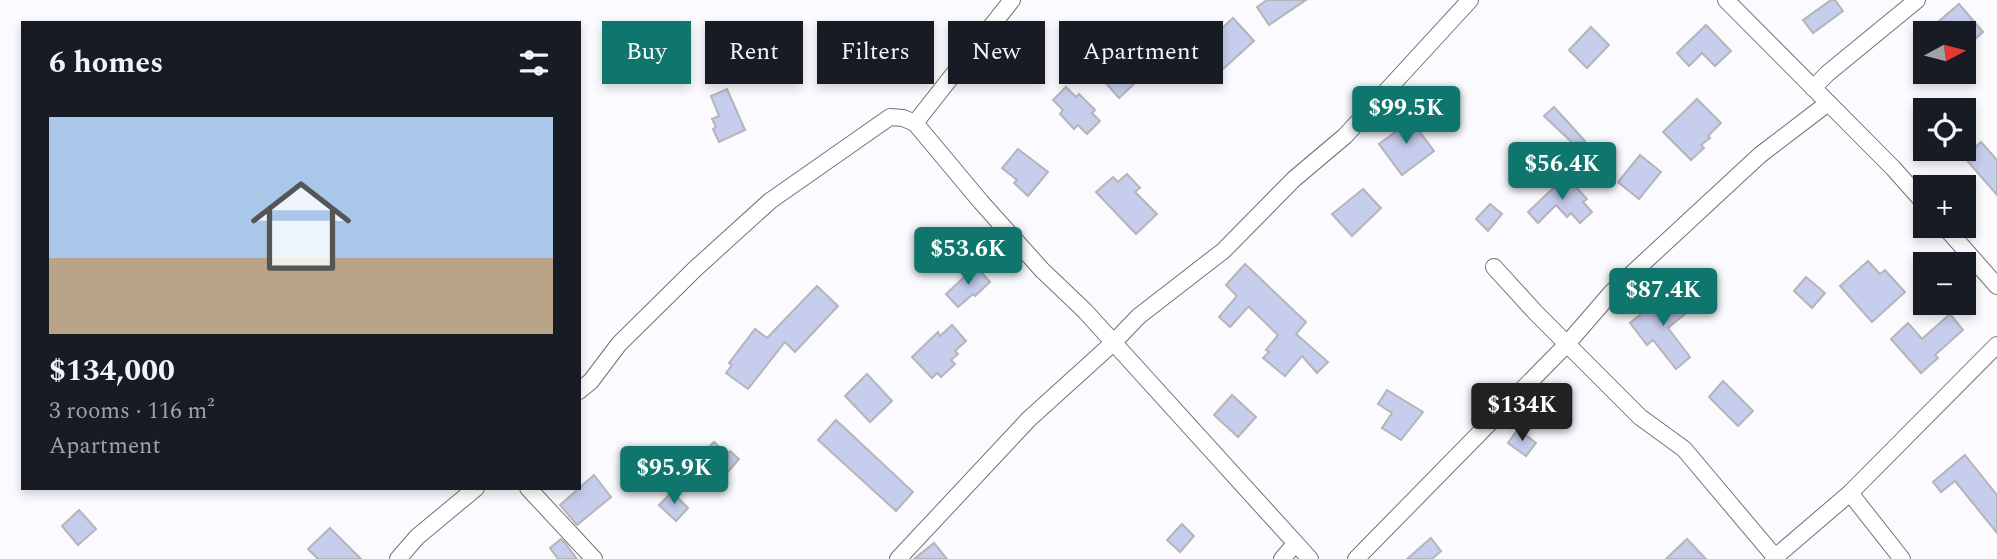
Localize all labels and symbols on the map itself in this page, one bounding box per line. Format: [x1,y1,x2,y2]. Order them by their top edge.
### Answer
north arrow [1913,21,1976,84]
pin: $99.5K [1349,86,1463,146]
pin: $56.4K [1505,142,1619,202]
pin: $53.6K [911,228,1025,287]
pin: $87.4K [1606,268,1720,328]
pin: $134K [1473,384,1571,443]
pin: $95.9K [617,447,731,506]

